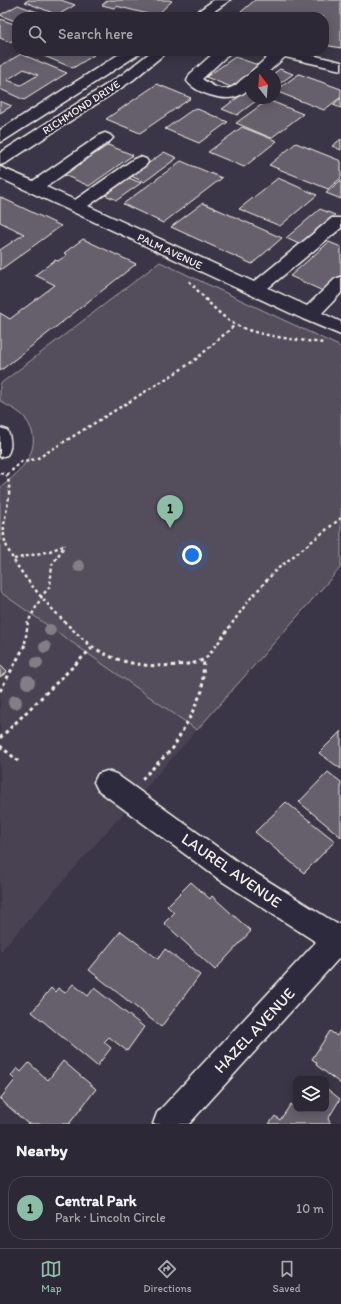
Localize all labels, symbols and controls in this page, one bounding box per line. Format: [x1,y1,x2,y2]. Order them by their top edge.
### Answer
search box [12,12,329,56]
icon: search [26,23,48,45]
text: Search here [58,25,133,43]
north arrow [245,68,281,104]
street label: RICHMOND DRIVE [40,77,123,137]
street label: PALM AVENUE [135,231,204,272]
pin: 1 [157,495,183,528]
your location [182,545,202,565]
street label: LAUREL AVENUE [178,829,285,912]
street label: HAZEL AVENUE [210,984,299,1077]
map controls [293,1076,329,1112]
button: layers [293,1076,329,1112]
text: Nearby [16,1140,68,1160]
text: Central Park [55,1192,137,1210]
text: 1 [27,1201,33,1216]
text: 10 m [296,1201,324,1216]
text: Park · Lincoln Circle [55,1210,166,1225]
tab: Map [40,1258,62,1295]
tab: Directions [143,1258,192,1295]
tab: Saved [272,1258,301,1295]

